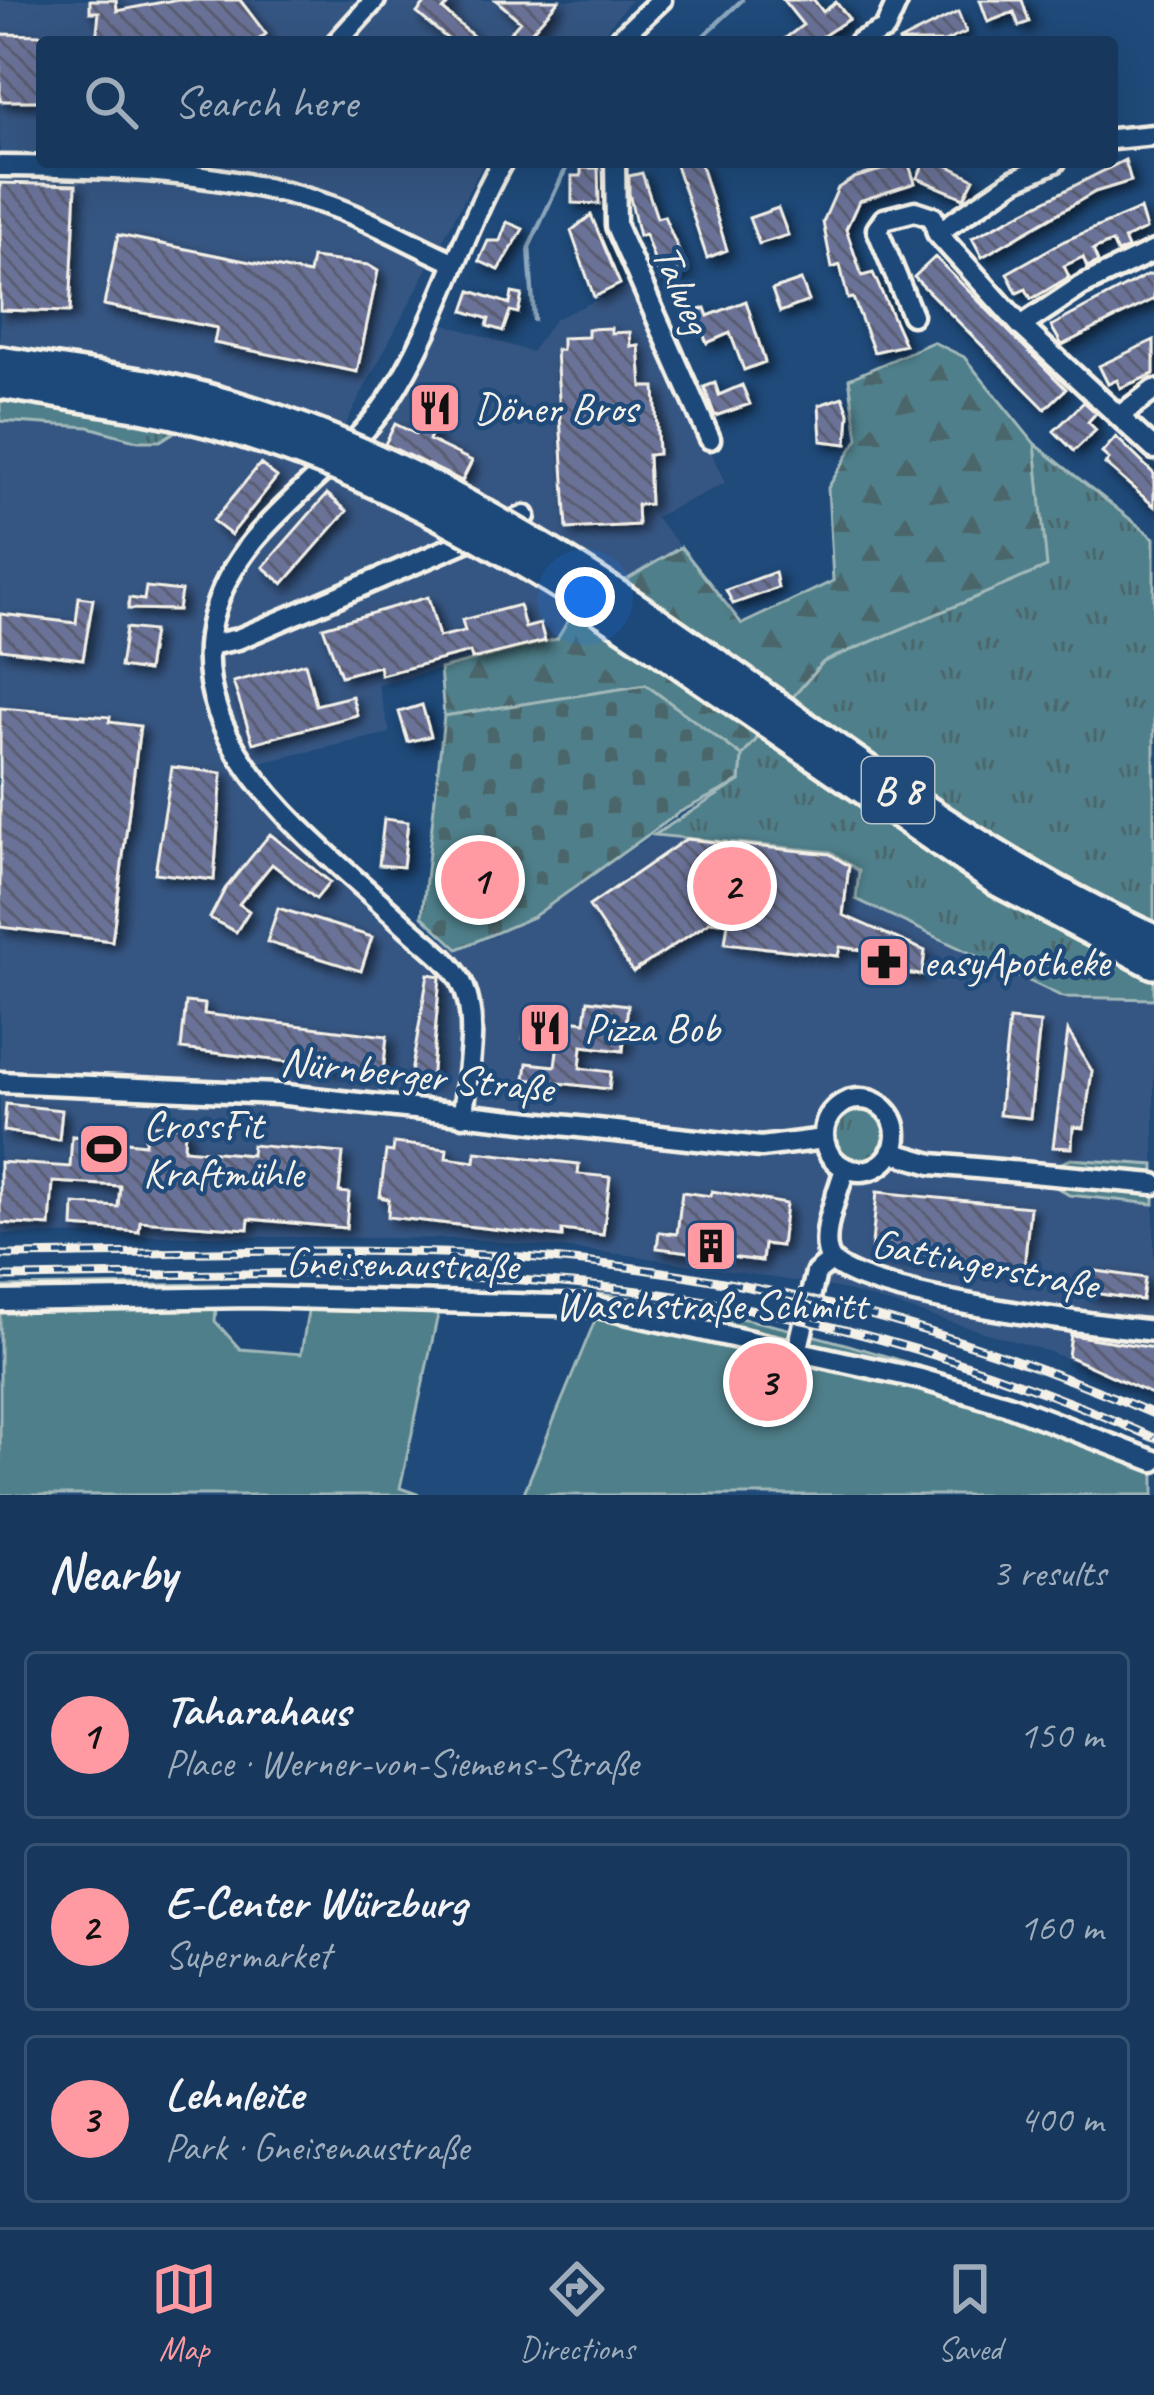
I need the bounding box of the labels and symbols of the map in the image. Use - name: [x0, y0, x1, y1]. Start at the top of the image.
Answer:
- street label: Talweg: [640, 237, 725, 343]
- restaurant icon: Döner Bros: [407, 380, 463, 436]
- place label: Döner Bros: [474, 382, 641, 435]
- your location: [555, 567, 615, 627]
- road number: B 8: [862, 757, 934, 823]
- pin: 1: [441, 835, 519, 925]
- pin: 2: [693, 841, 771, 931]
- pharmacy icon: easyApotheke: [856, 934, 912, 990]
- place label: easyApotheke: [923, 936, 1112, 989]
- restaurant icon: Pizza Bob: [517, 1000, 573, 1056]
- place label: Pizza Bob: [584, 1002, 723, 1055]
- street label: Nürnberger Straße: [278, 1034, 559, 1116]
- place label: CrossFit Kraftmühle: [143, 1099, 306, 1200]
- sports icon: CrossFit Kraftmühle: [76, 1121, 132, 1177]
- street label: Gattingerstraße: [867, 1216, 1106, 1313]
- building icon: Waschstraße Schmitt: [683, 1218, 739, 1274]
- street label: Gneisenaustraße: [285, 1235, 522, 1293]
- place label: Waschstraße Schmitt: [555, 1279, 871, 1332]
- pin: 3: [729, 1337, 807, 1427]

